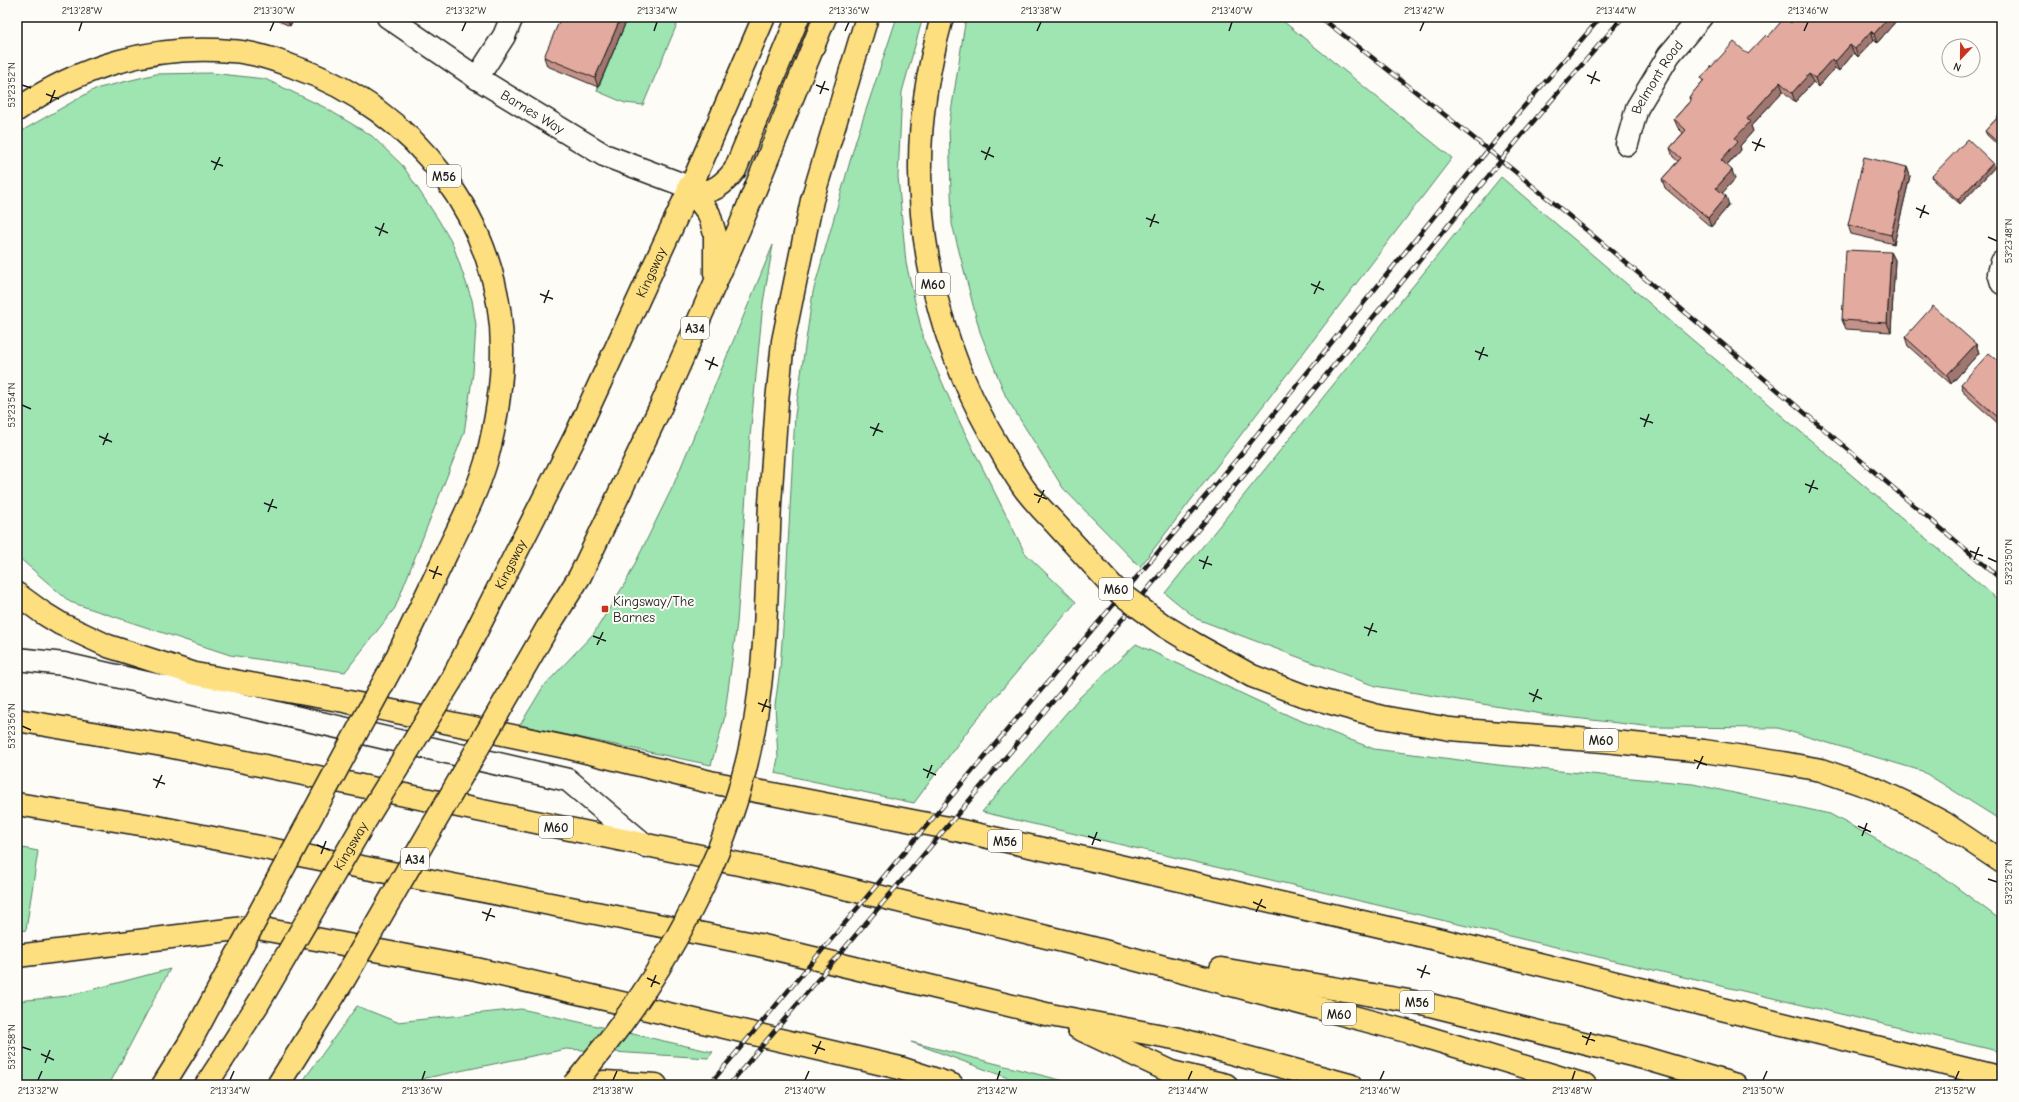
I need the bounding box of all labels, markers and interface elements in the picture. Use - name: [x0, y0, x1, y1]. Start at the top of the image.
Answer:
- text: 2°13'28"W: [62, 5, 103, 17]
- text: 2°13'30"W: [253, 5, 295, 17]
- text: 2°13'32"W: [446, 5, 487, 17]
- text: 2°13'34"W: [637, 5, 677, 17]
- text: 2°13'36"W: [829, 5, 870, 17]
- text: 2°13'38"W: [1021, 5, 1061, 17]
- text: 2°13'40"W: [1211, 5, 1253, 17]
- text: 2°13'42"W: [1404, 5, 1444, 17]
- text: 2°13'44"W: [1596, 5, 1636, 17]
- text: 2°13'46"W: [1788, 5, 1829, 17]
- street label: Belmont Road: [1628, 37, 1687, 116]
- north arrow: [1941, 38, 1981, 78]
- text: N: [1952, 59, 1963, 74]
- text: 53°23'52"N: [6, 62, 18, 108]
- street label: Barnes Way: [497, 86, 568, 138]
- road number: M56: [427, 165, 461, 187]
- text: 53°23'48"N: [2003, 219, 2015, 263]
- street label: Kingsway: [632, 244, 671, 301]
- road number: M60: [916, 273, 950, 295]
- road number: A34: [681, 317, 709, 339]
- text: 53°23'54"N: [6, 383, 18, 427]
- street label: Kingsway: [491, 536, 531, 592]
- text: 53°23'50"N: [2003, 539, 2015, 585]
- road number: M60: [1099, 578, 1133, 600]
- place label: Kingsway/The Barnes: [613, 593, 694, 626]
- marker: Kingsway/The Barnes: [600, 604, 610, 614]
- text: 53°23'56"N: [6, 703, 18, 749]
- road number: M60: [1584, 729, 1618, 751]
- road number: M60: [539, 816, 573, 838]
- street label: Kingsway: [330, 818, 372, 874]
- road number: M56: [988, 830, 1022, 852]
- road number: A34: [401, 848, 429, 870]
- text: 53°23'52"N: [2003, 859, 2015, 905]
- road number: M56: [1400, 991, 1434, 1013]
- road number: M60: [1322, 1003, 1356, 1025]
- text: 53°23'58"N: [6, 1024, 18, 1070]
- text: 2°13'32"W: [18, 1085, 59, 1097]
- text: 2°13'34"W: [210, 1085, 250, 1097]
- text: 2°13'36"W: [402, 1085, 443, 1097]
- text: 2°13'38"W: [593, 1085, 633, 1097]
- text: 2°13'40"W: [784, 1085, 826, 1097]
- text: 2°13'42"W: [977, 1085, 1017, 1097]
- text: 2°13'44"W: [1168, 1085, 1208, 1097]
- text: 2°13'46"W: [1360, 1085, 1401, 1097]
- text: 2°13'48"W: [1552, 1085, 1592, 1097]
- text: 2°13'50"W: [1742, 1085, 1784, 1097]
- text: 2°13'52"W: [1935, 1085, 1976, 1097]

